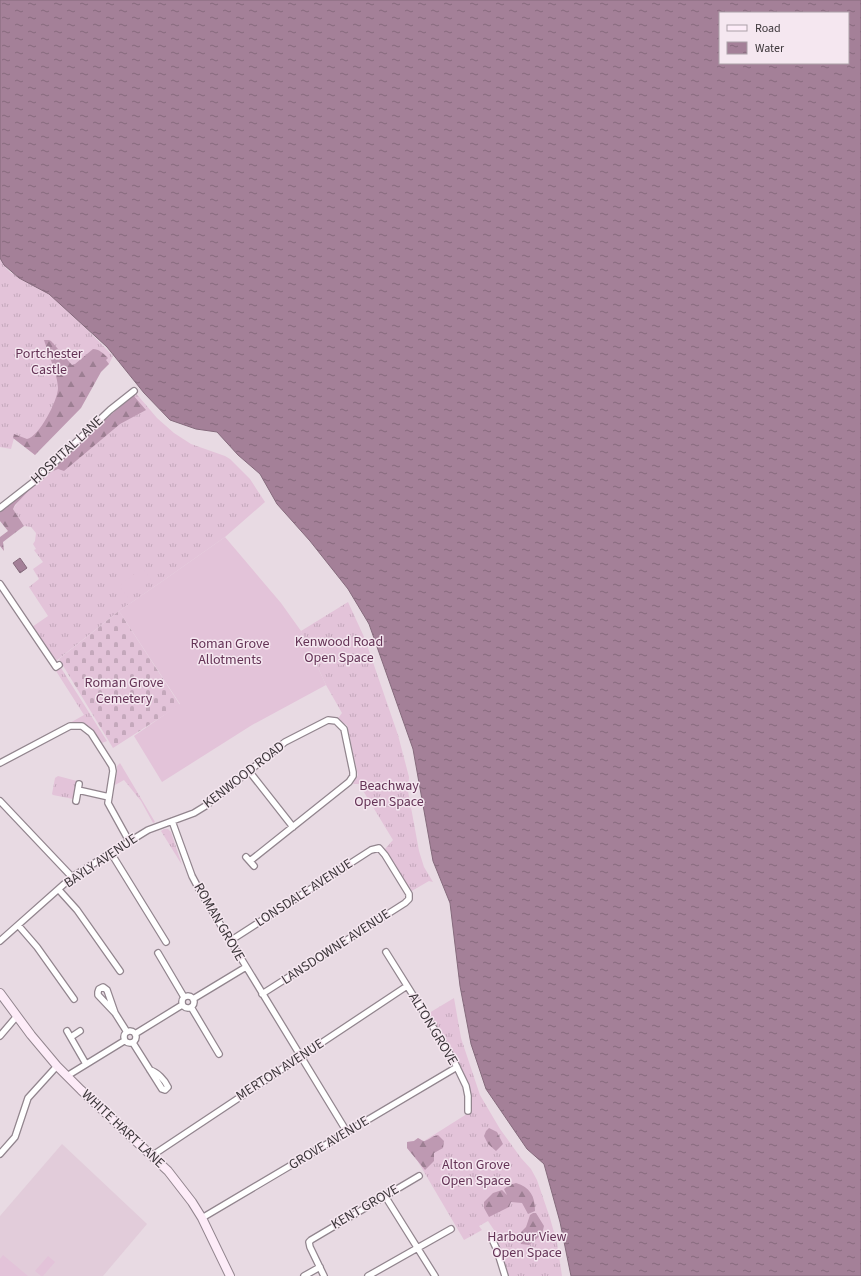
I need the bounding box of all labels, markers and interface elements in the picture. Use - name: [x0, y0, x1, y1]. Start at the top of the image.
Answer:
- legend: [719, 12, 849, 64]
- text: Road: [755, 20, 781, 37]
- text: Water: [755, 40, 785, 57]
- park label: Portchester Castle: [15, 344, 83, 380]
- street label: HOSPITAL LANE: [26, 411, 108, 489]
- park label: Kenwood Road Open Space: [295, 632, 383, 668]
- park label: Roman Grove Allotments: [191, 634, 269, 670]
- park label: Roman Grove Cemetery: [85, 673, 163, 709]
- street label: KENWOOD ROAD: [199, 737, 289, 813]
- park label: Beachway Open Space: [354, 776, 424, 812]
- street label: BAYLY AVENUE: [60, 829, 142, 893]
- street label: LONSDALE AVENUE: [251, 854, 357, 932]
- street label: ROMAN GROVE: [189, 879, 249, 965]
- street label: LANSDOWNE AVENUE: [278, 904, 394, 990]
- street label: ALTON GROVE: [403, 989, 463, 1069]
- street label: MERTON AVENUE: [232, 1034, 328, 1106]
- street label: WHITE HART LANE: [77, 1085, 169, 1173]
- street label: GROVE AVENUE: [285, 1111, 373, 1175]
- park label: Alton Grove Open Space: [441, 1155, 511, 1191]
- street label: KENT GROVE: [327, 1180, 403, 1234]
- park label: Harbour View Open Space: [487, 1227, 567, 1263]

